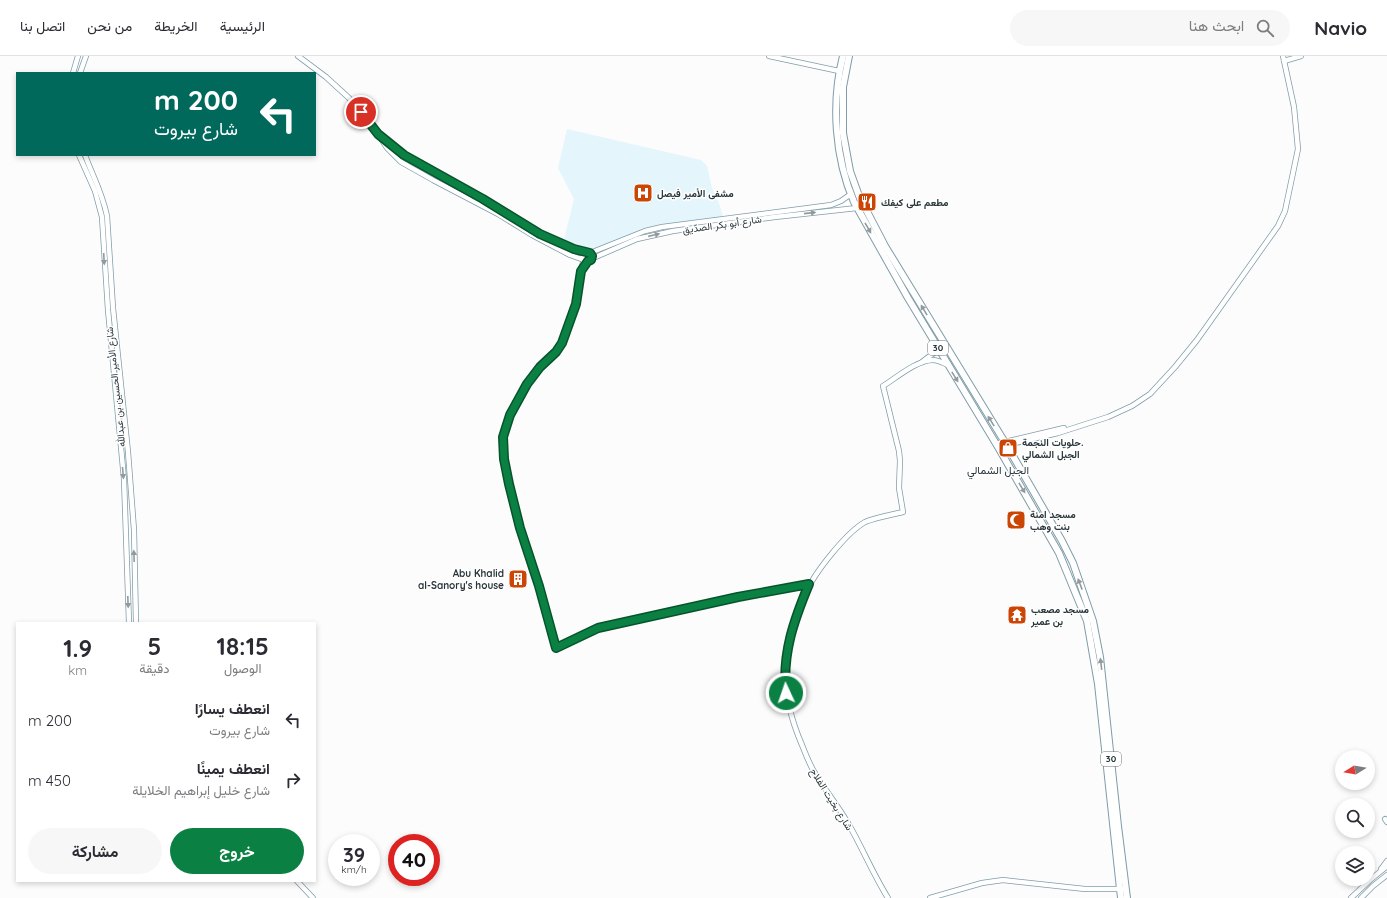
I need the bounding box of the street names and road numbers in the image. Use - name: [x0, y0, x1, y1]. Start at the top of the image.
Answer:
- street label: شارع أبو بكر الصدّيق: [682, 212, 763, 236]
- street label: شارع الأمير الحسين بن عبدالله: [103, 326, 128, 448]
- road number: 30: [928, 341, 948, 355]
- road number: 30: [1101, 752, 1121, 766]
- street label: شارع بخيت الفلاح: [807, 766, 856, 833]

